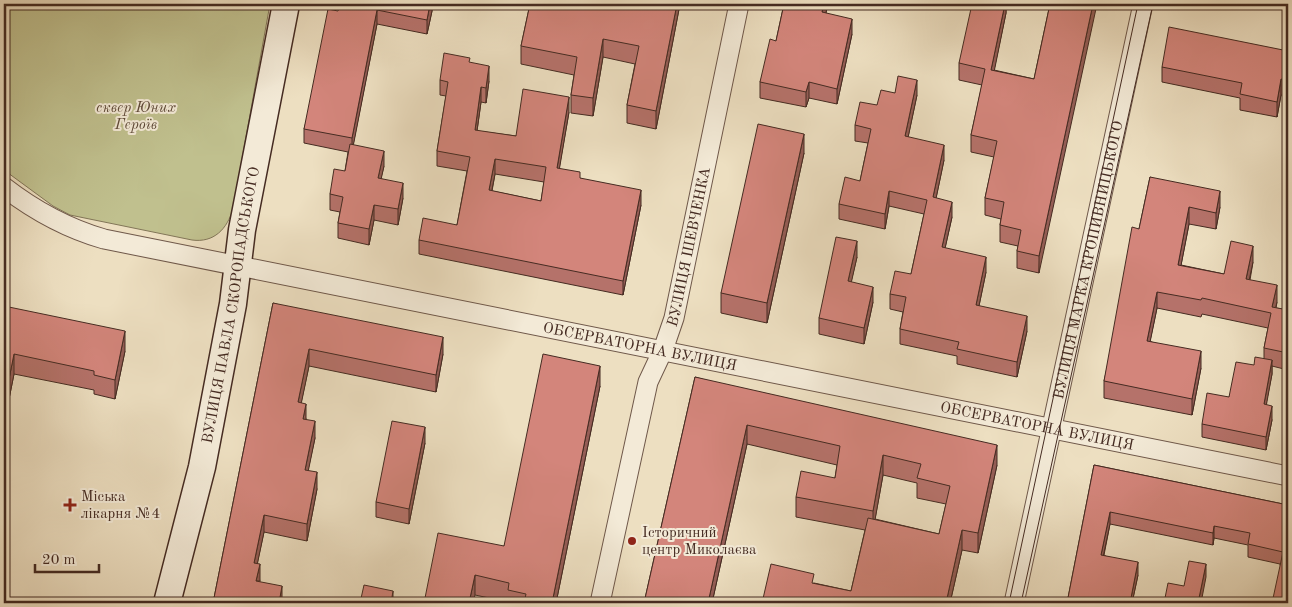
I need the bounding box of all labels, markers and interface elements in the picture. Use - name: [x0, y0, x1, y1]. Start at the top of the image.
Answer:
- park label: сквер Юних Героїв: [96, 101, 176, 133]
- street label: ВУЛИЦЯ МАРКА КРОПИВНИЦЬКОГО: [1052, 120, 1127, 401]
- street label: ВУЛИЦЯ ПАВЛА СКОРОПАДСЬКОГО: [201, 165, 263, 445]
- street label: ВУЛИЦЯ ШЕВЧЕНКА: [666, 166, 714, 329]
- street label: ОБСЕРВАТОРНА ВУЛИЦЯ: [542, 321, 738, 374]
- street label: ОБСЕРВАТОРНА ВУЛИЦЯ: [939, 401, 1135, 454]
- place label: Міська лікарня №4: [81, 490, 160, 522]
- marker: Міська лікарня №4: [63, 498, 77, 512]
- place label: Історичний центр Миколаєва: [642, 526, 757, 558]
- marker: Історичний центр Миколаєва: [626, 535, 638, 547]
- scale bar: [35, 542, 99, 574]
- text: 20 m: [42, 553, 76, 568]

